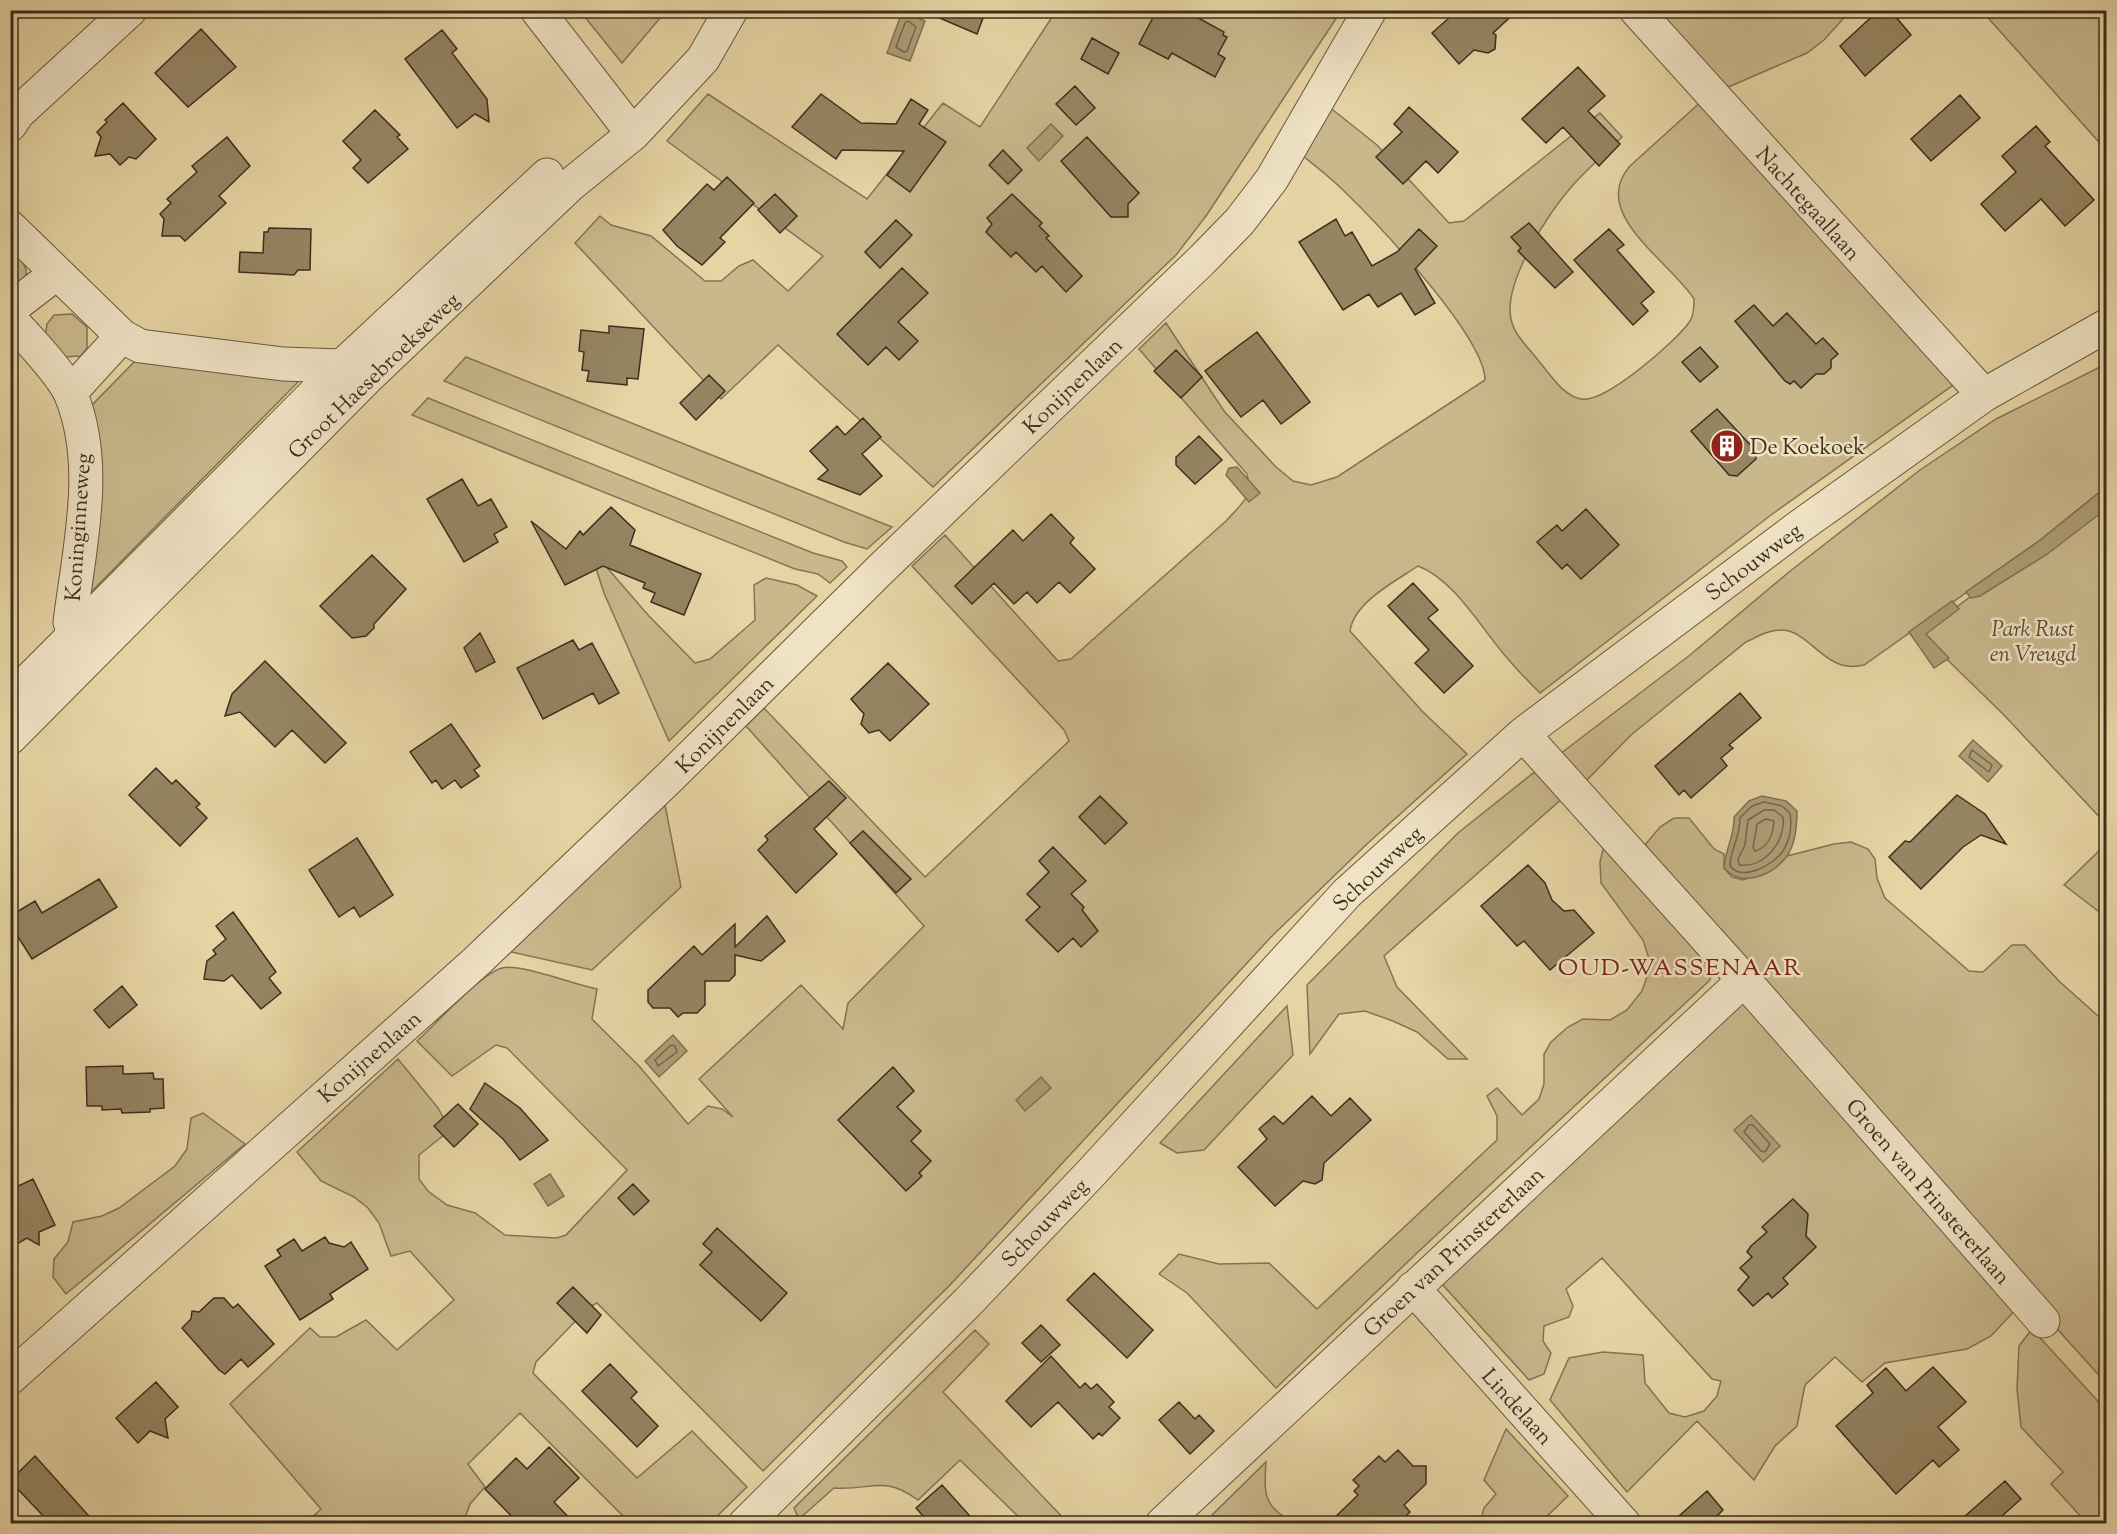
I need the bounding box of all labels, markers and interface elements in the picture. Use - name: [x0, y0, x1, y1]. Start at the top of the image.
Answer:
- street label: Nachtegaallaan: [1747, 141, 1867, 269]
- street label: Groot Haesebroekseweg: [282, 286, 469, 468]
- street label: Konijnenlaan: [1017, 331, 1131, 443]
- building icon: De Koekoek: [1709, 428, 1745, 464]
- place label: De Koekoek: [1750, 433, 1865, 465]
- street label: Koninginneweg: [59, 452, 101, 602]
- street label: Schouwweg: [1700, 516, 1810, 610]
- park label: Park Rust en Vreugd: [1990, 615, 2076, 672]
- street label: Konijnenlaan: [670, 670, 783, 783]
- street label: Schouwweg: [1327, 820, 1432, 921]
- district label: OUD-WASSENAAR: [1558, 952, 1802, 986]
- street label: Konijnenlaan: [312, 1004, 430, 1112]
- street label: Groen van Prinstererlaan: [1837, 1093, 2017, 1293]
- street label: Groen van Prinstererlaan: [1357, 1160, 1553, 1346]
- street label: Schouwweg: [995, 1172, 1097, 1276]
- street label: Lindelaan: [1472, 1362, 1559, 1454]

